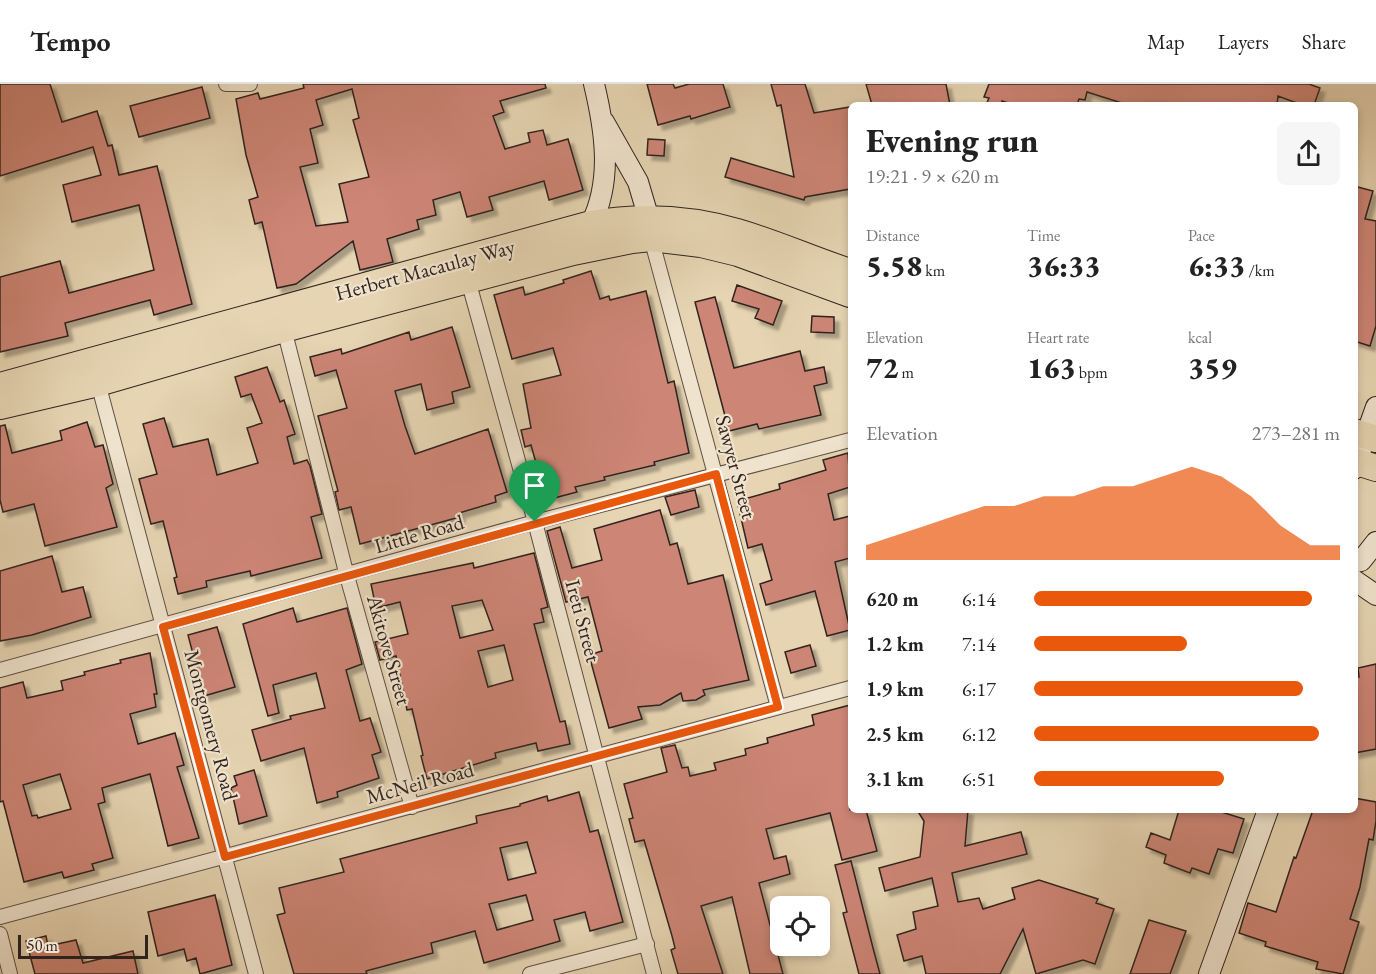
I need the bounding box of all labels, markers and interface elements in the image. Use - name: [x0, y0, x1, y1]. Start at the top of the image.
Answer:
- text: Tempo: [30, 23, 111, 59]
- text: Map: [1147, 28, 1185, 55]
- text: Layers: [1218, 28, 1269, 55]
- text: Share: [1302, 28, 1346, 55]
- text: Evening run: [866, 119, 1038, 162]
- button: share: [1277, 122, 1340, 185]
- text: 19:21 · 9 × 620 m: [866, 163, 999, 189]
- text: Distance: [866, 225, 919, 246]
- text: Time: [1027, 225, 1060, 246]
- text: Pace: [1188, 225, 1215, 246]
- street label: Herbert Macaulay Way: [332, 232, 518, 306]
- text: 5.58: [866, 246, 922, 285]
- text: 36:33: [1027, 246, 1100, 285]
- text: 6:33: [1188, 246, 1245, 285]
- text: km: [922, 260, 945, 281]
- text: /km: [1245, 260, 1275, 281]
- text: Elevation: [866, 327, 924, 348]
- text: Heart rate: [1027, 327, 1089, 348]
- text: kcal: [1188, 327, 1212, 348]
- text: 72: [866, 348, 898, 387]
- text: 163: [1027, 348, 1076, 387]
- text: 359: [1188, 348, 1237, 387]
- text: m: [898, 362, 914, 383]
- text: bpm: [1076, 362, 1108, 383]
- street label: Sawyer Street: [710, 412, 763, 522]
- text: Elevation: [866, 420, 938, 446]
- text: 273–281 m: [1252, 420, 1340, 446]
- pin: [509, 460, 560, 522]
- icon: arrive: [518, 469, 551, 502]
- street label: Little Road: [371, 508, 467, 559]
- street label: Ireti Street: [560, 577, 608, 666]
- text: 620 m: [866, 586, 919, 612]
- text: 6:14: [962, 586, 996, 612]
- street label: Akitove Street: [361, 591, 418, 708]
- text: 1.2 km: [866, 631, 924, 657]
- text: 7:14: [962, 631, 996, 657]
- street label: Montgomery Road: [178, 647, 245, 804]
- text: 1.9 km: [866, 676, 924, 702]
- text: 6:17: [962, 676, 996, 702]
- text: 2.5 km: [866, 721, 924, 747]
- text: 6:12: [962, 721, 996, 747]
- street label: McNeil Road: [363, 755, 477, 810]
- text: 3.1 km: [866, 766, 924, 792]
- text: 6:51: [962, 766, 996, 792]
- map controls: [770, 896, 830, 956]
- button: locate: [770, 896, 830, 956]
- scale bar: [18, 932, 148, 960]
- text: 50 m: [27, 935, 58, 956]

